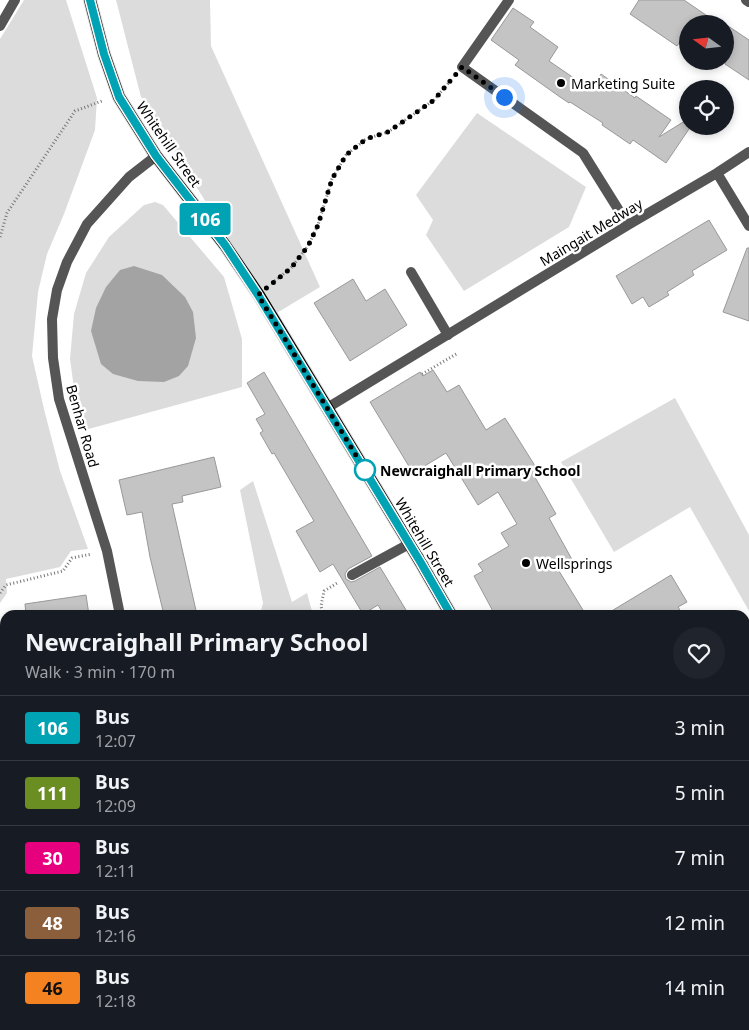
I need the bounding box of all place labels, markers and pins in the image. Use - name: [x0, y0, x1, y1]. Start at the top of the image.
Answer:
- place label: Marketing Suite: [571, 74, 675, 93]
- marker: Marketing Suite: [555, 77, 567, 89]
- marker: Newcraighall Primary School: [354, 459, 376, 481]
- place label: Newcraighall Primary School: [380, 461, 580, 480]
- place label: Wellsprings: [536, 554, 613, 573]
- marker: Wellsprings: [520, 557, 532, 569]

